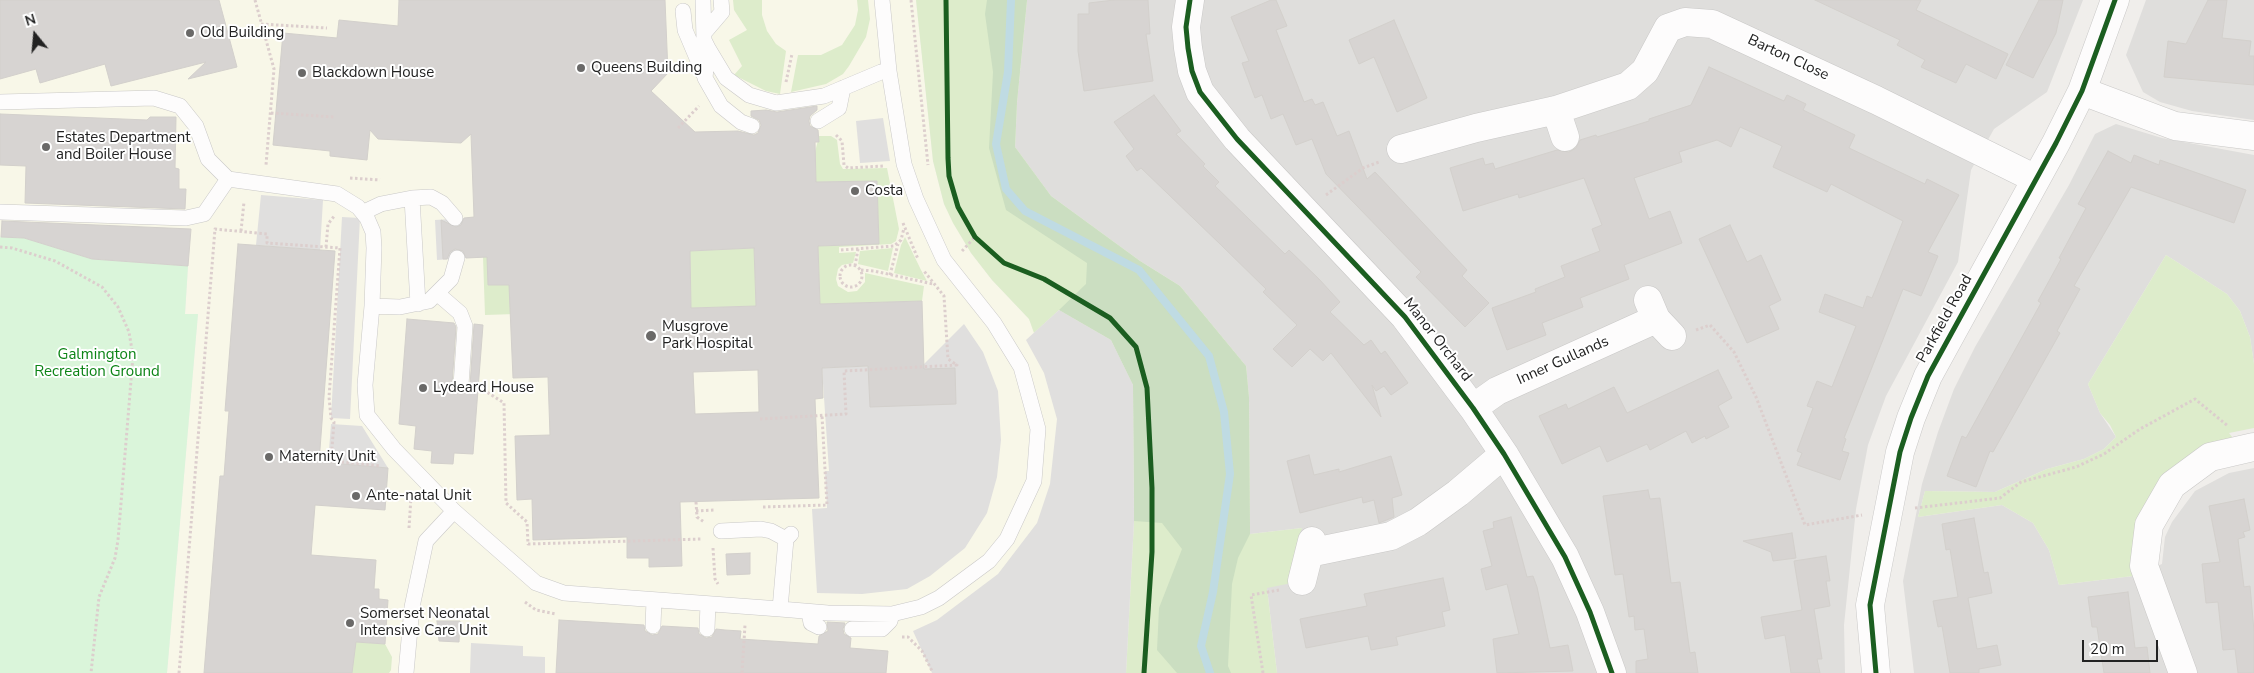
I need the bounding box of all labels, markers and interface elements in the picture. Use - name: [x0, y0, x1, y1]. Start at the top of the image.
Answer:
- north arrow: [10, 10, 60, 60]
- text: N: [23, 10, 38, 31]
- place label: Old Building: [200, 24, 284, 42]
- marker: Old Building: [184, 27, 196, 39]
- street label: Barton Close: [1744, 31, 1832, 85]
- place label: Queens Building: [591, 59, 702, 77]
- marker: Queens Building: [575, 62, 587, 74]
- place label: Blackdown House: [312, 64, 434, 82]
- marker: Blackdown House: [296, 67, 308, 79]
- place label: Estates Department and Boiler House: [56, 129, 191, 164]
- marker: Estates Department and Boiler House: [40, 141, 52, 153]
- place label: Costa: [865, 182, 903, 200]
- marker: Costa: [849, 185, 861, 197]
- street label: Parkfield Road: [1913, 272, 1977, 366]
- street label: Manor Orchard: [1399, 295, 1475, 385]
- place label: Musgrove Park Hospital: [662, 318, 753, 353]
- marker: Musgrove Park Hospital: [644, 329, 658, 343]
- street label: Inner Gullands: [1514, 333, 1612, 389]
- park label: Galmington Recreation Ground: [34, 346, 160, 381]
- place label: Lydeard House: [433, 379, 534, 397]
- marker: Lydeard House: [417, 382, 429, 394]
- place label: Maternity Unit: [279, 448, 375, 466]
- marker: Maternity Unit: [263, 451, 275, 463]
- place label: Ante-natal Unit: [366, 487, 471, 505]
- marker: Ante-natal Unit: [350, 490, 362, 502]
- place label: Somerset Neonatal Intensive Care Unit: [360, 605, 490, 640]
- marker: Somerset Neonatal Intensive Care Unit: [344, 617, 356, 629]
- scale bar: [2084, 630, 2160, 662]
- text: 20 m: [2090, 639, 2125, 659]

